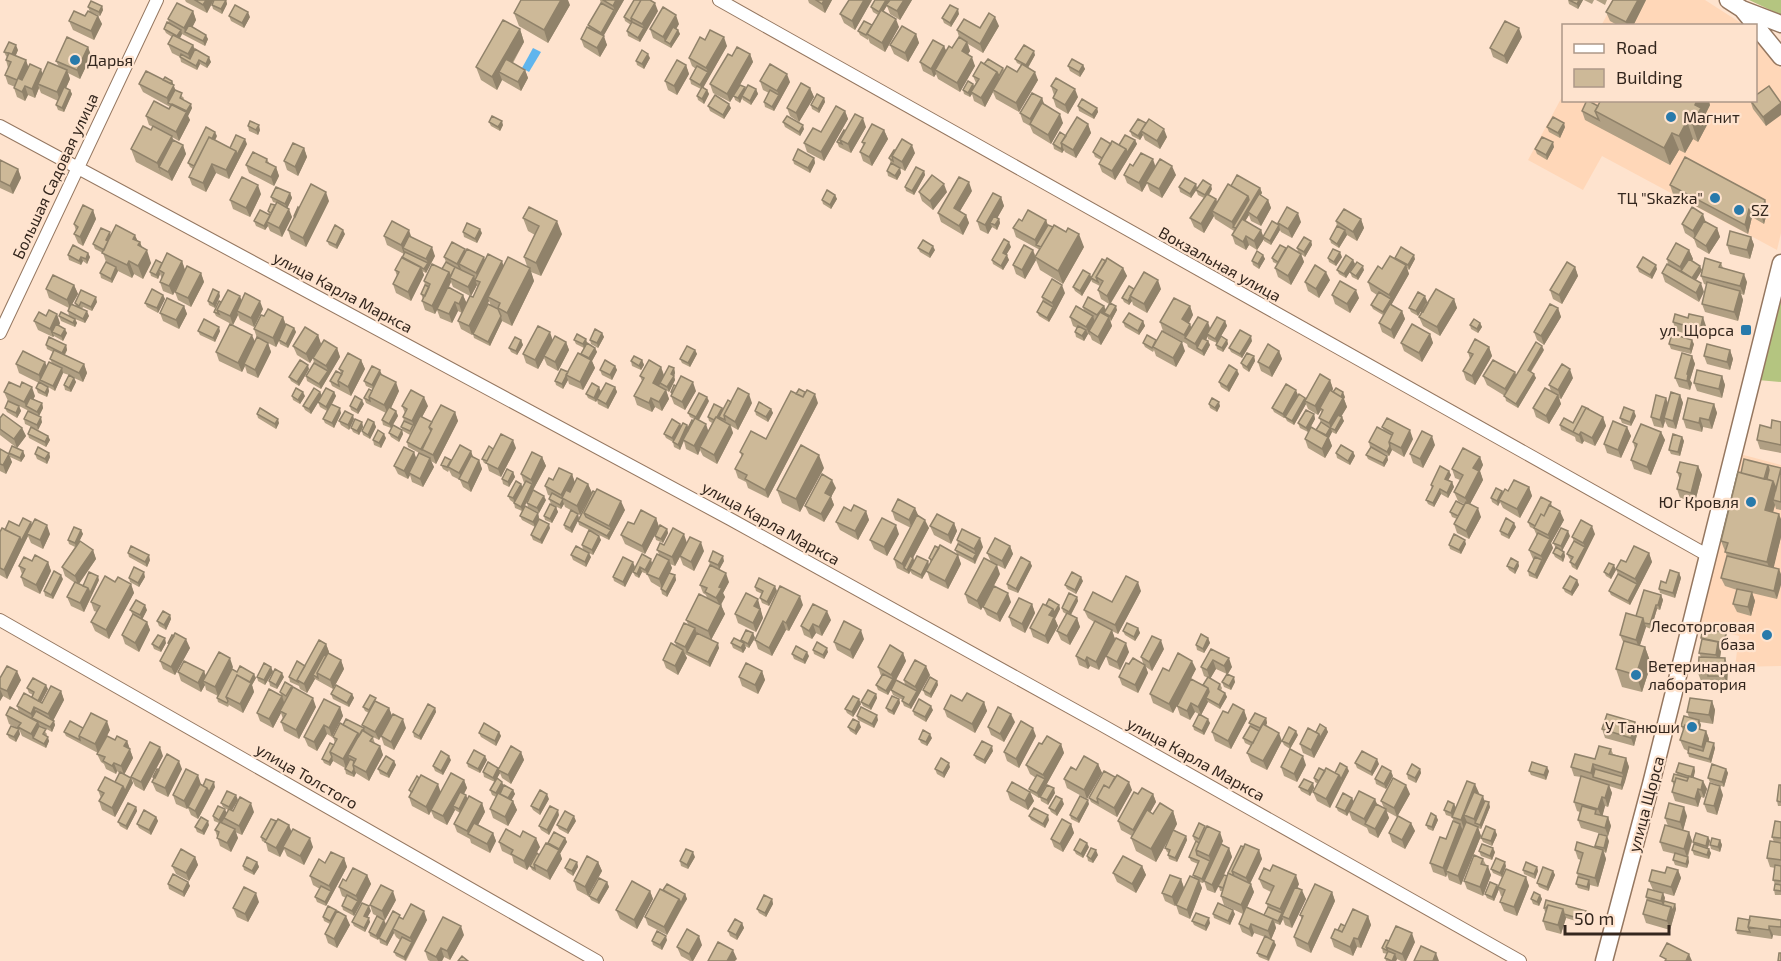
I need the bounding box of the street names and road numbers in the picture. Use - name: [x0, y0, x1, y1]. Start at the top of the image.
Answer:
- street label: Большая Садовая улица: [8, 90, 102, 262]
- street label: Вокзальная улица: [1155, 222, 1285, 306]
- street label: улица Карла Маркса: [270, 247, 416, 337]
- street label: улица Карла Маркса: [698, 477, 844, 569]
- street label: улица Карла Маркса: [1123, 713, 1269, 805]
- street label: улица Толстого: [252, 739, 362, 813]
- street label: улица Щорса: [1624, 754, 1668, 854]

